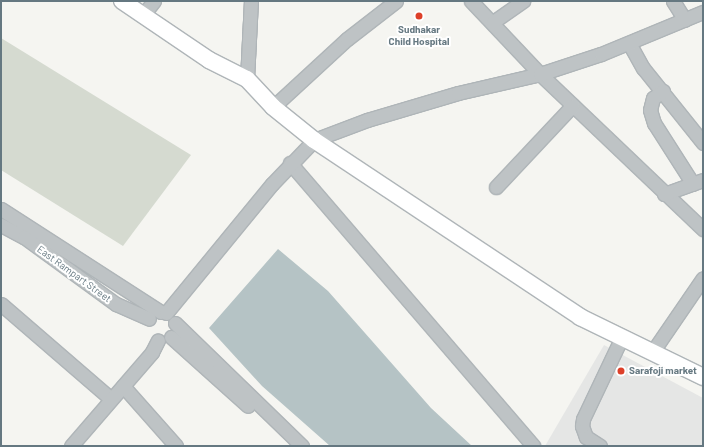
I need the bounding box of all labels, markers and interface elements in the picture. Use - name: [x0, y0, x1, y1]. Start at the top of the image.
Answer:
- marker: Sudhakar Child Hospital: [413, 10, 425, 22]
- place label: Sudhakar Child Hospital: [389, 23, 449, 46]
- street label: East Rampart Street: [35, 243, 113, 305]
- place label: Sarafoji market: [629, 365, 697, 377]
- marker: Sarafoji market: [616, 366, 626, 376]

